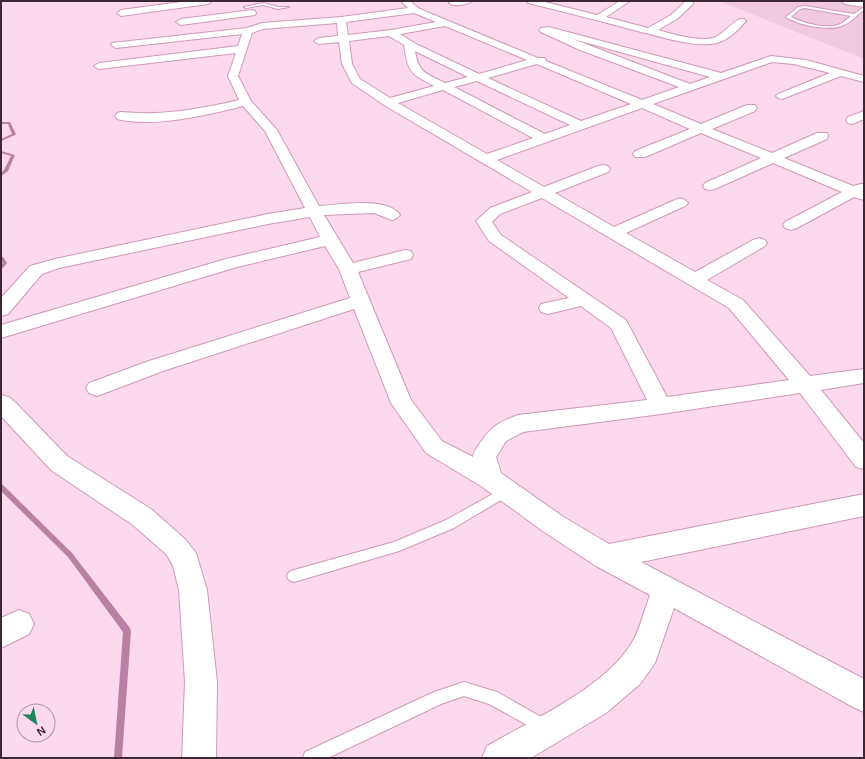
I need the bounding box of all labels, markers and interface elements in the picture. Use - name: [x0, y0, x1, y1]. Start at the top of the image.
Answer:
- north arrow: [16, 703, 56, 743]
- text: N: [35, 724, 48, 739]

